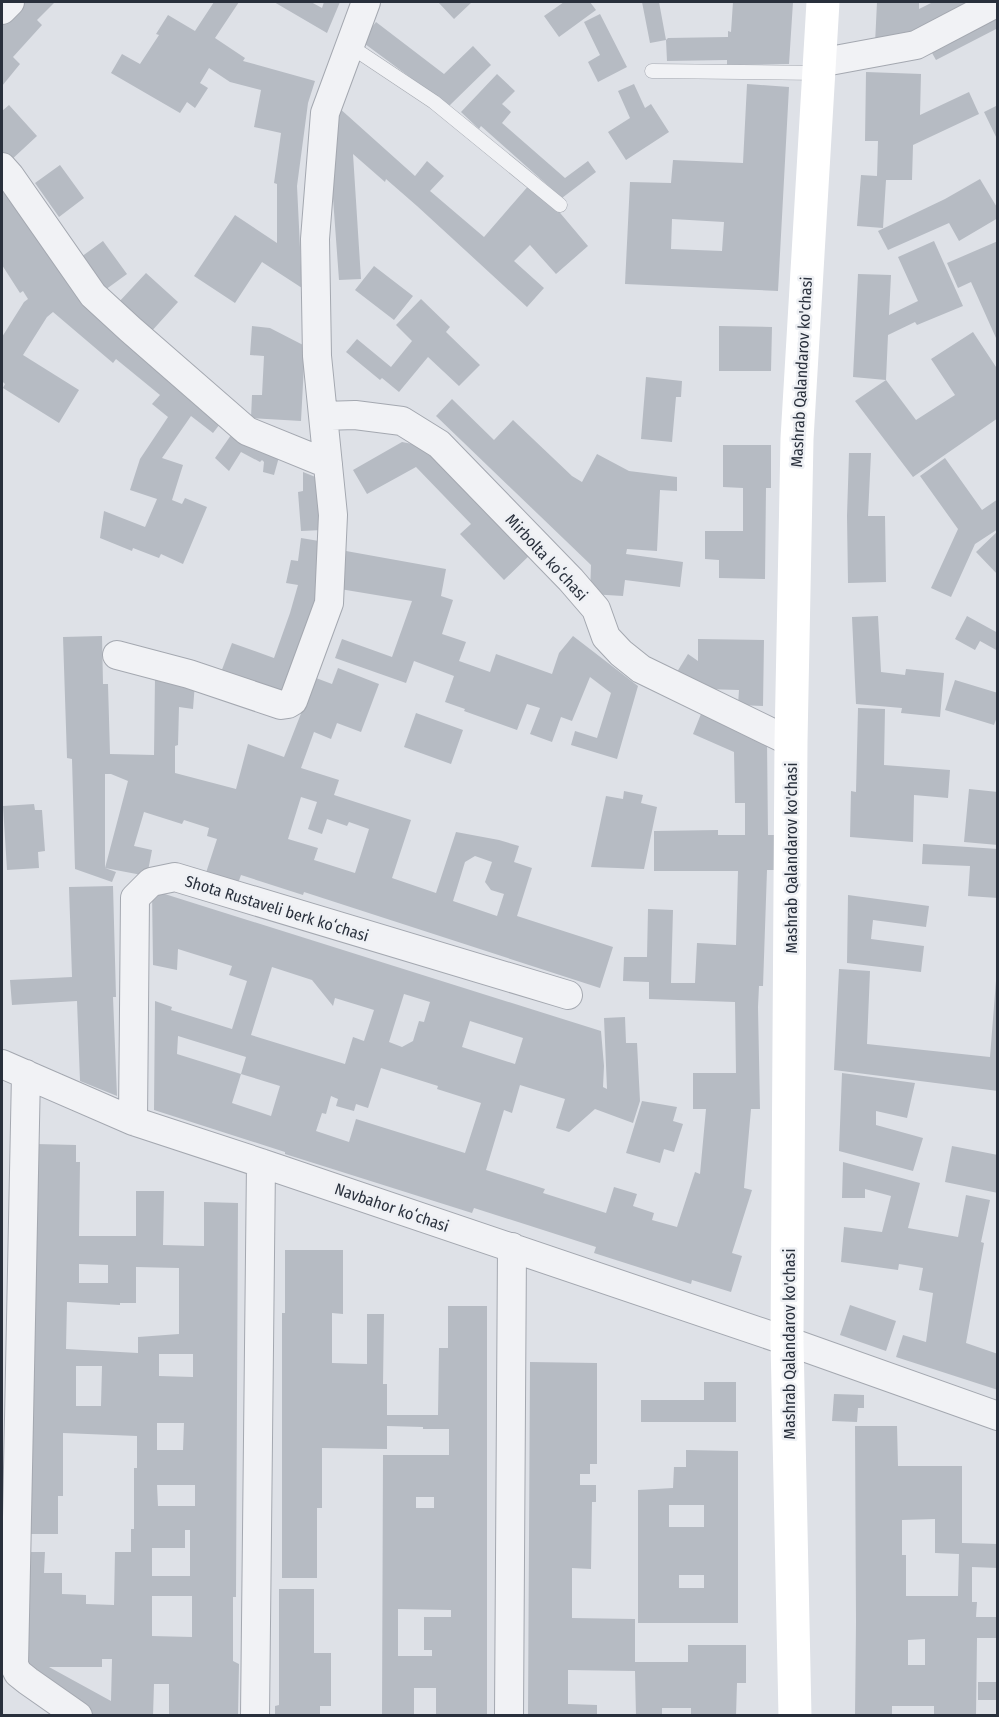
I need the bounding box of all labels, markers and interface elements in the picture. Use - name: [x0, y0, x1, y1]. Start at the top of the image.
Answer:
- street label: Mashrab Qalandarov ko'chasi: [787, 276, 816, 468]
- street label: Mirbolta koʻchasi: [502, 510, 592, 605]
- street label: Mashrab Qalandarov ko'chasi: [782, 763, 801, 953]
- street label: Shota Rustaveli berk koʻchasi: [183, 871, 371, 945]
- street label: Navbahor koʻchasi: [332, 1179, 451, 1236]
- street label: Mashrab Qalandarov ko'chasi: [780, 1249, 799, 1439]

